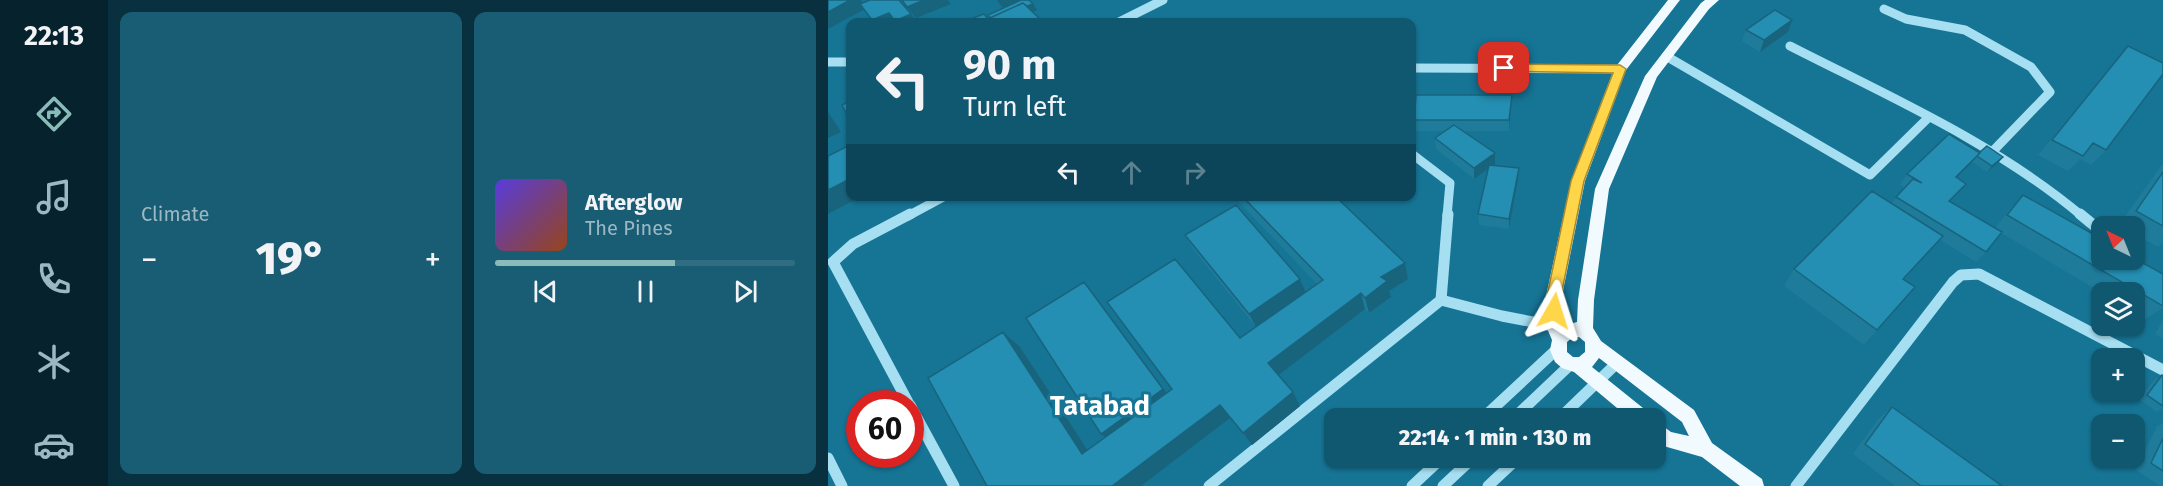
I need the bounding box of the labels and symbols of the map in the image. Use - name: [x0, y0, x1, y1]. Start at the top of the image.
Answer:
- pin: [1478, 42, 1529, 93]
- north arrow: [2091, 216, 2145, 270]
- position arrow: [1522, 279, 1586, 343]
- speed limit sign: 60: [846, 390, 924, 468]
- district label: Tatabad: [1050, 390, 1150, 422]

